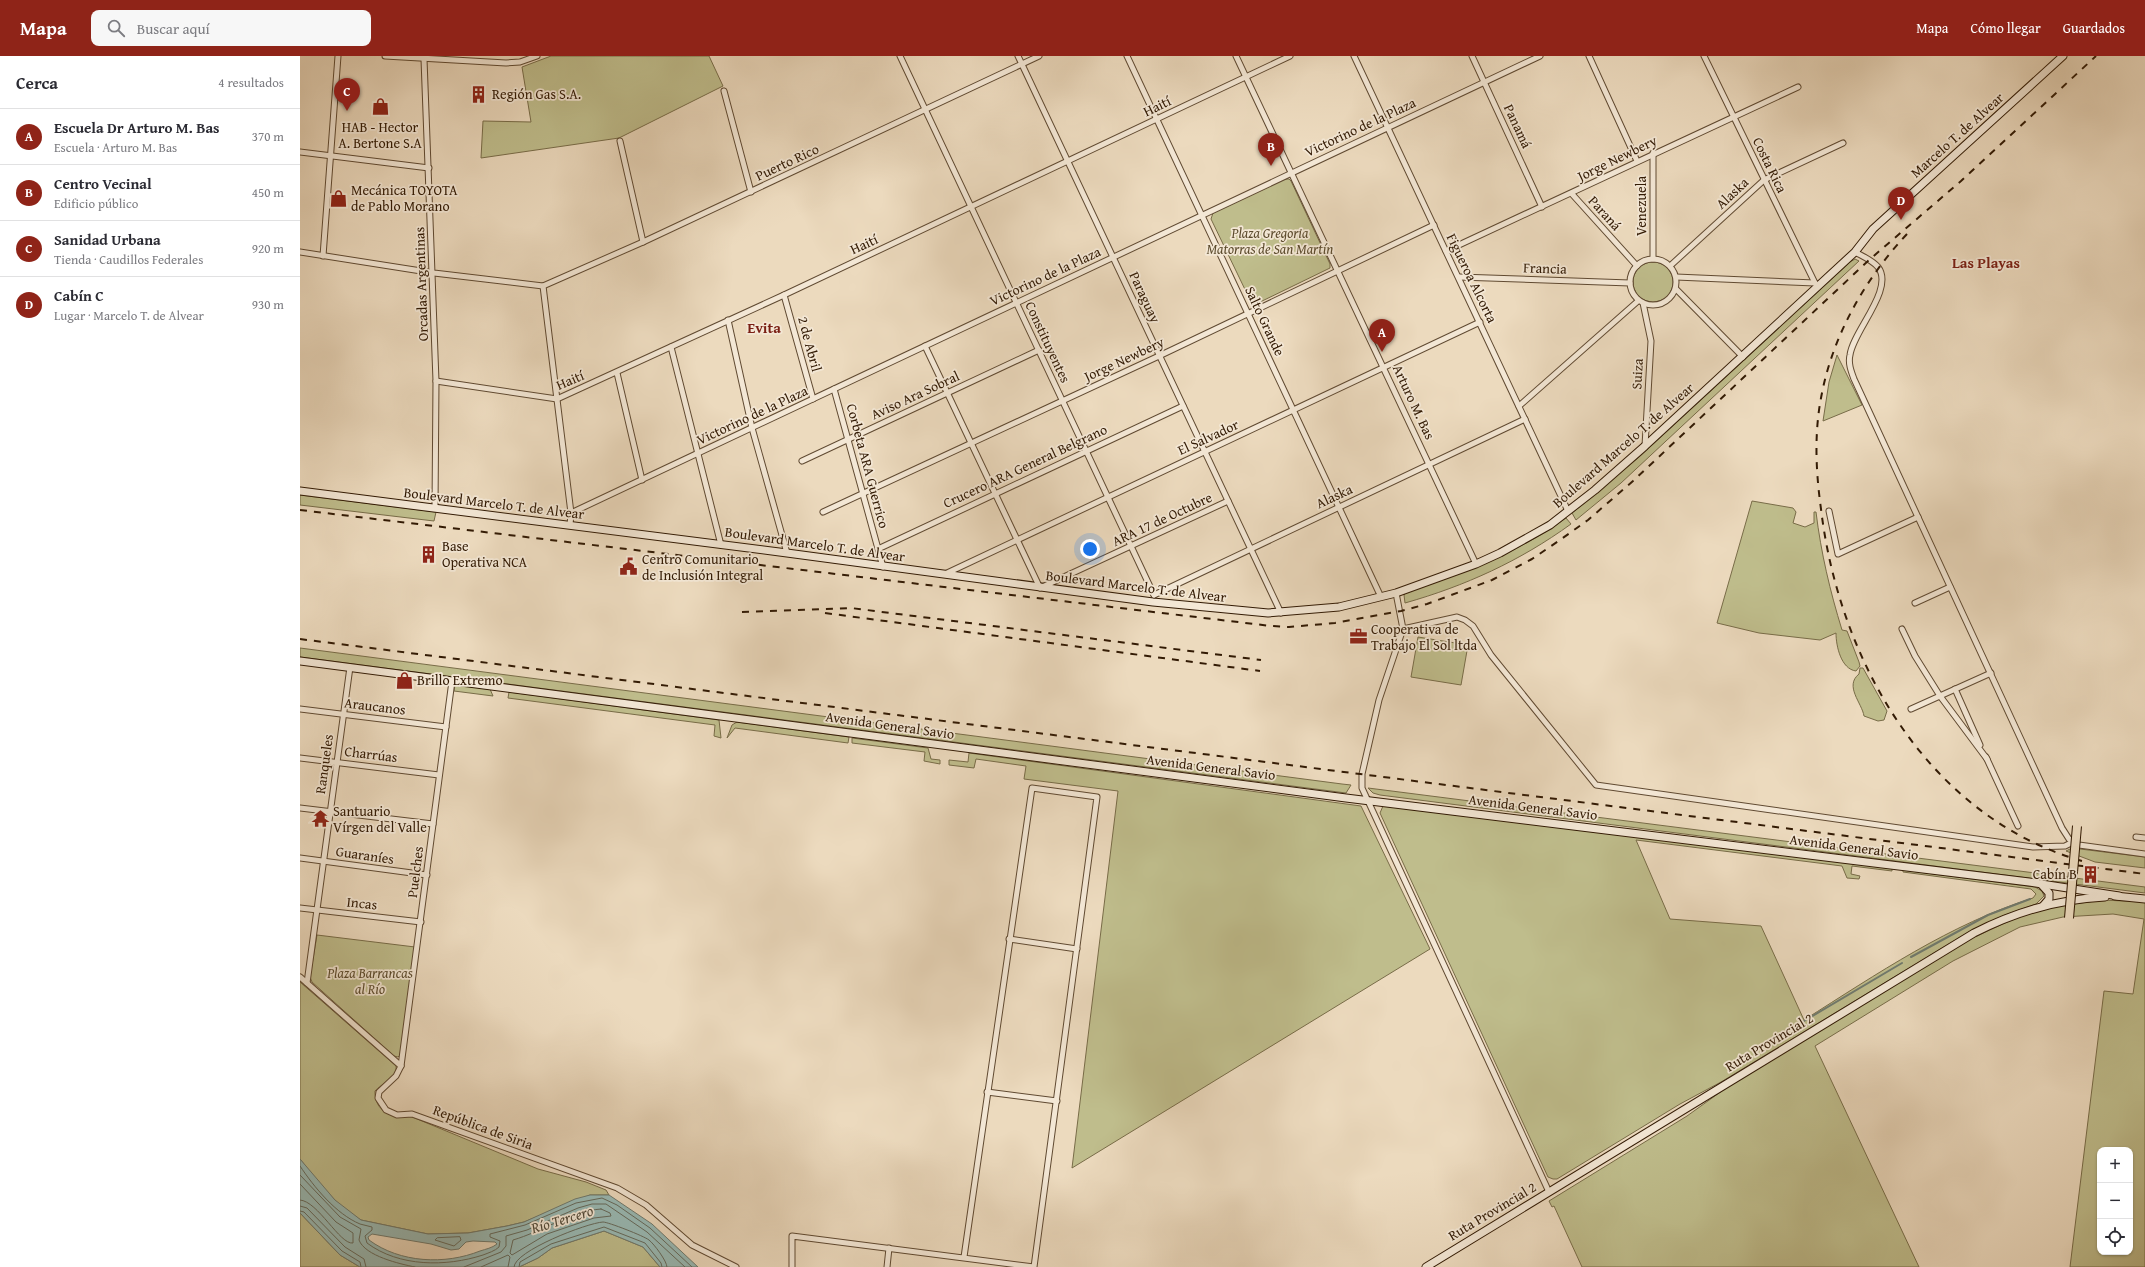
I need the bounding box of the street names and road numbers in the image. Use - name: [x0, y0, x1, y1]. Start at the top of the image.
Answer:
- street label: Marcelo T. de Alvear: [1906, 88, 2008, 182]
- street label: Haití: [1140, 90, 1175, 121]
- street label: Victorino de la Plaza: [1301, 92, 1419, 162]
- street label: Panamá: [1499, 101, 1537, 152]
- street label: Jorge Newbery: [1572, 130, 1660, 187]
- street label: Costa Rica: [1748, 134, 1792, 197]
- street label: Puerto Rico: [752, 139, 822, 185]
- street label: Alaska: [1711, 172, 1753, 213]
- street label: Venezuela: [1631, 176, 1651, 236]
- street label: Paraná: [1584, 191, 1626, 235]
- street label: Orcadas Argentinas: [409, 227, 433, 341]
- street label: Haití: [847, 228, 882, 259]
- street label: Figueroa Alcorta: [1442, 230, 1502, 326]
- street label: Victorino de la Plaza: [986, 241, 1104, 311]
- street label: Francia: [1523, 257, 1568, 279]
- street label: Paraguay: [1124, 268, 1166, 326]
- street label: Salto Grande: [1240, 283, 1290, 360]
- street label: Constituyentes: [1020, 298, 1076, 386]
- street label: 2 de Abril: [793, 314, 827, 374]
- street label: Jorge Newbery: [1079, 332, 1167, 387]
- street label: Suiza: [1626, 358, 1648, 390]
- street label: Arturo M. Bas: [1388, 361, 1440, 443]
- street label: Haití: [553, 365, 588, 395]
- street label: Aviso Ara Sobral: [867, 366, 963, 424]
- street label: Boulevard Marcelo T. de Alvear: [1548, 378, 1698, 512]
- street label: Victorino de la Plaza: [693, 380, 811, 450]
- street label: Corbeta ARA Guerrico: [842, 401, 894, 531]
- street label: El Salvador: [1174, 414, 1242, 460]
- street label: Crucero ARA General Belgrano: [940, 419, 1110, 513]
- street label: Alaska: [1312, 479, 1356, 513]
- street label: Boulevard Marcelo T. de Alvear: [403, 482, 586, 524]
- street label: ARA 17 de Octubre: [1109, 487, 1216, 551]
- street label: Boulevard Marcelo T. de Alvear: [724, 521, 907, 567]
- street label: Boulevard Marcelo T. de Alvear: [1045, 565, 1228, 607]
- street label: Araucanos: [343, 692, 407, 720]
- street label: Avenida General Savio: [824, 706, 956, 744]
- street label: Ranqueles: [310, 733, 338, 795]
- street label: Charrúas: [343, 741, 399, 767]
- street label: Avenida General Savio: [1145, 749, 1277, 785]
- street label: Avenida General Savio: [1467, 789, 1599, 825]
- street label: Avenida General Savio: [1788, 829, 1920, 865]
- street label: Guaraníes: [335, 841, 395, 869]
- street label: Puelches: [402, 845, 428, 899]
- street label: Incas: [346, 891, 378, 915]
- street label: Ruta Provincial 2: [1721, 1008, 1817, 1076]
- street label: República de Siria: [430, 1100, 536, 1154]
- street label: Ruta Provincial 2: [1444, 1177, 1540, 1245]

